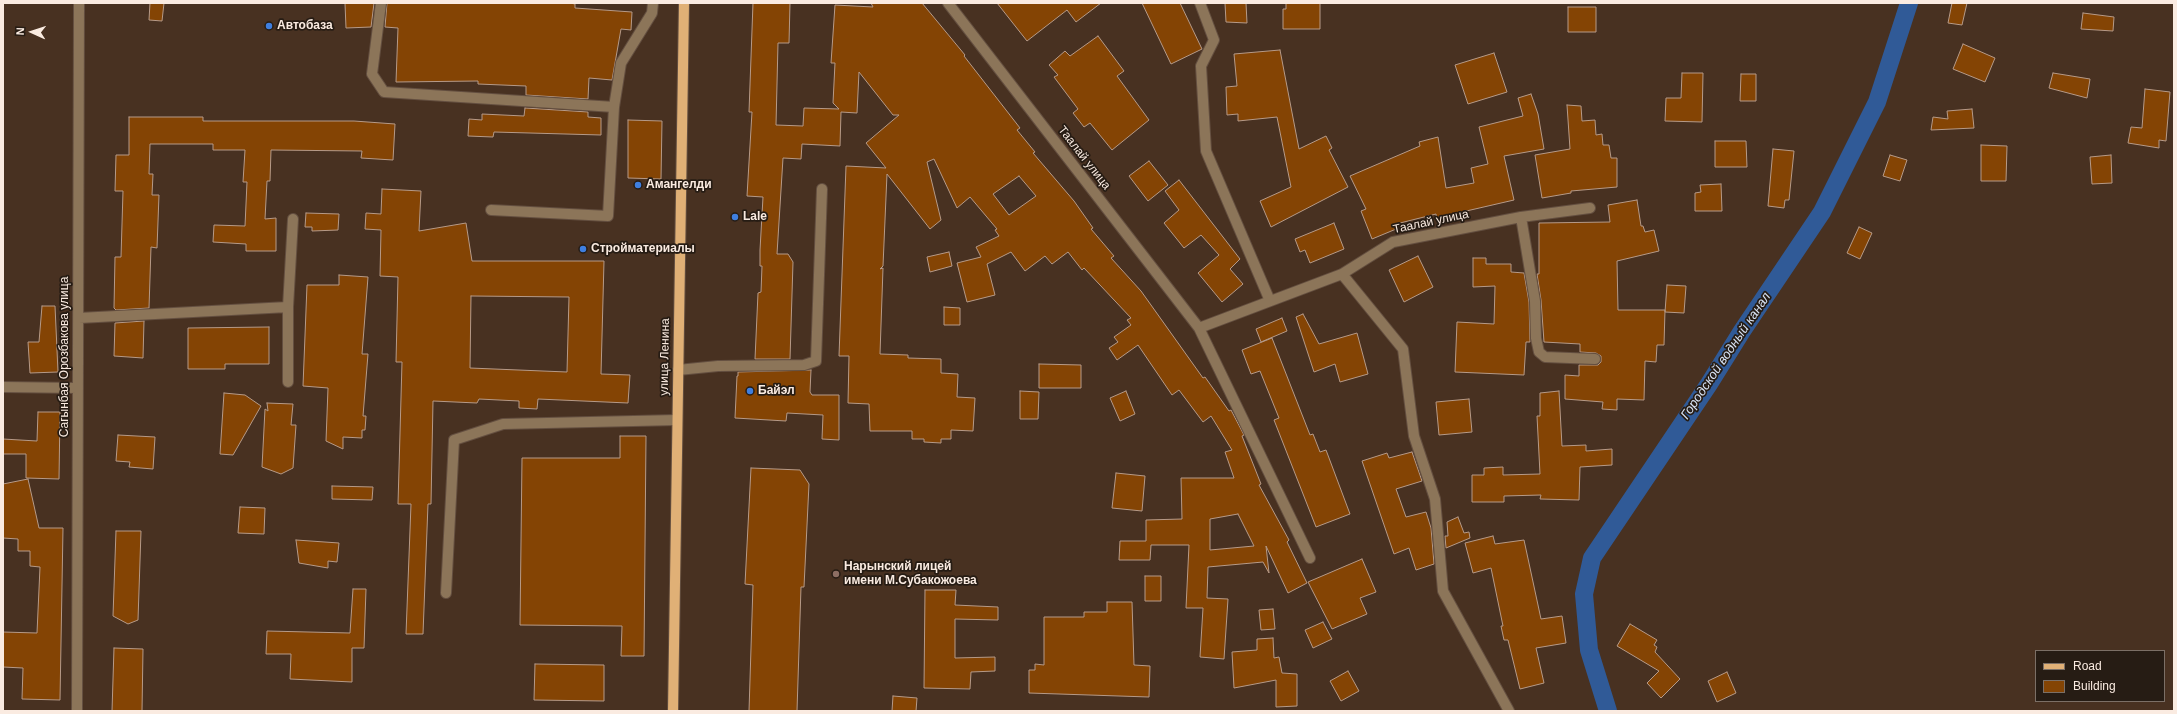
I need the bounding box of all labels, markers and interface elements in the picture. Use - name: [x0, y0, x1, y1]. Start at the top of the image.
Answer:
- north arrow: [12, 12, 52, 52]
- place label: Автобаза: [277, 19, 333, 33]
- marker: Автобаза: [264, 21, 274, 31]
- text: N: [14, 27, 26, 36]
- street label: Таалай улица: [1055, 123, 1113, 193]
- place label: Амангелди: [646, 178, 712, 192]
- marker: Амангелди: [633, 180, 643, 190]
- street label: Таалай улица: [1392, 207, 1470, 237]
- place label: Lale: [743, 210, 767, 224]
- marker: Lale: [730, 212, 740, 222]
- place label: Стройматериалы: [591, 242, 695, 256]
- marker: Стройматериалы: [578, 244, 588, 254]
- street label: Сагынбая Орозбакова улица: [58, 277, 72, 437]
- water label: Городской водный канал: [1678, 290, 1774, 422]
- street label: улица Ленина: [657, 318, 673, 396]
- place label: Байэл: [758, 384, 795, 398]
- marker: Байэл: [745, 386, 755, 396]
- place label: Нарынский лицей имени М.Субакожоева: [844, 560, 977, 588]
- marker: Нарынский лицей имени М.Субакожоева: [831, 569, 841, 579]
- legend: [2035, 650, 2165, 702]
- text: Road: [2073, 659, 2102, 673]
- text: Building: [2073, 679, 2116, 693]

